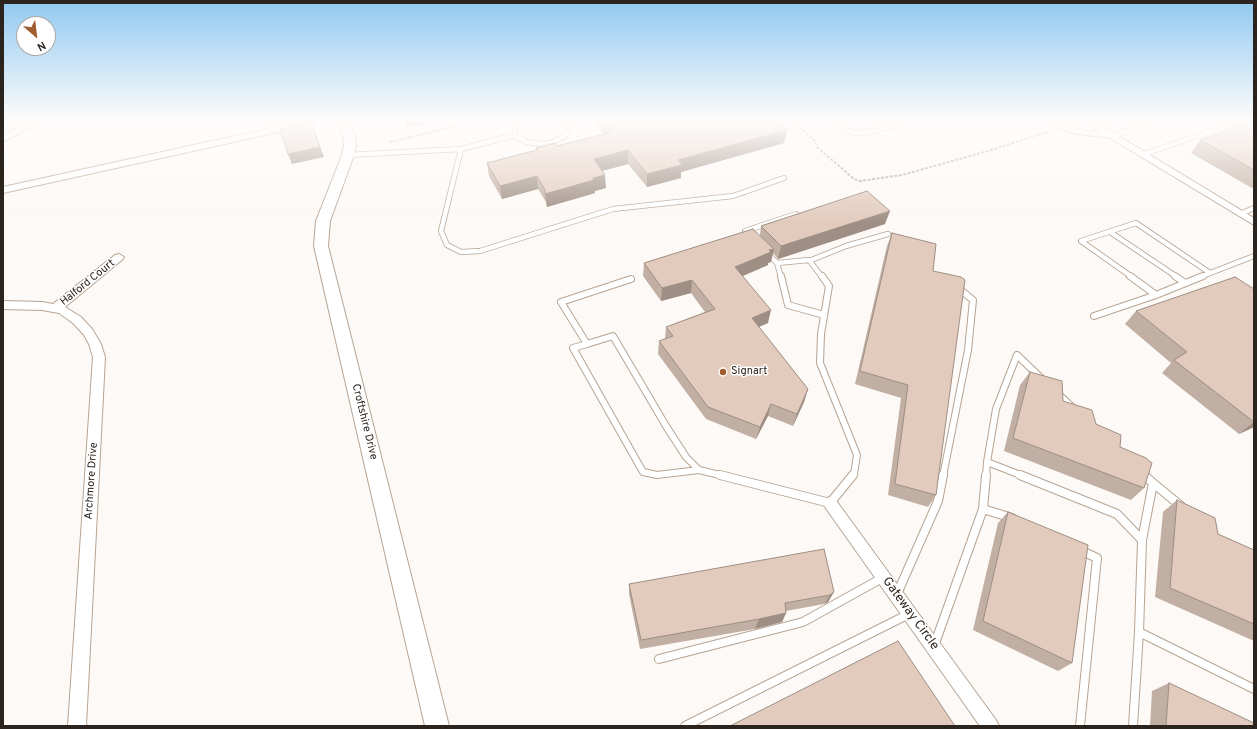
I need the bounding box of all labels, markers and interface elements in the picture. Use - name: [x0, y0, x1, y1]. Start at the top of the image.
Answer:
- north arrow: [16, 16, 56, 56]
- text: N: [34, 38, 48, 54]
- street label: Halford Court: [58, 257, 118, 309]
- place label: Signart: [731, 365, 767, 379]
- marker: Signart: [718, 367, 728, 377]
- street label: Croftshire Drive: [348, 383, 380, 461]
- street label: Archmore Drive: [83, 442, 101, 520]
- street label: Gateway Circle: [878, 574, 942, 654]

